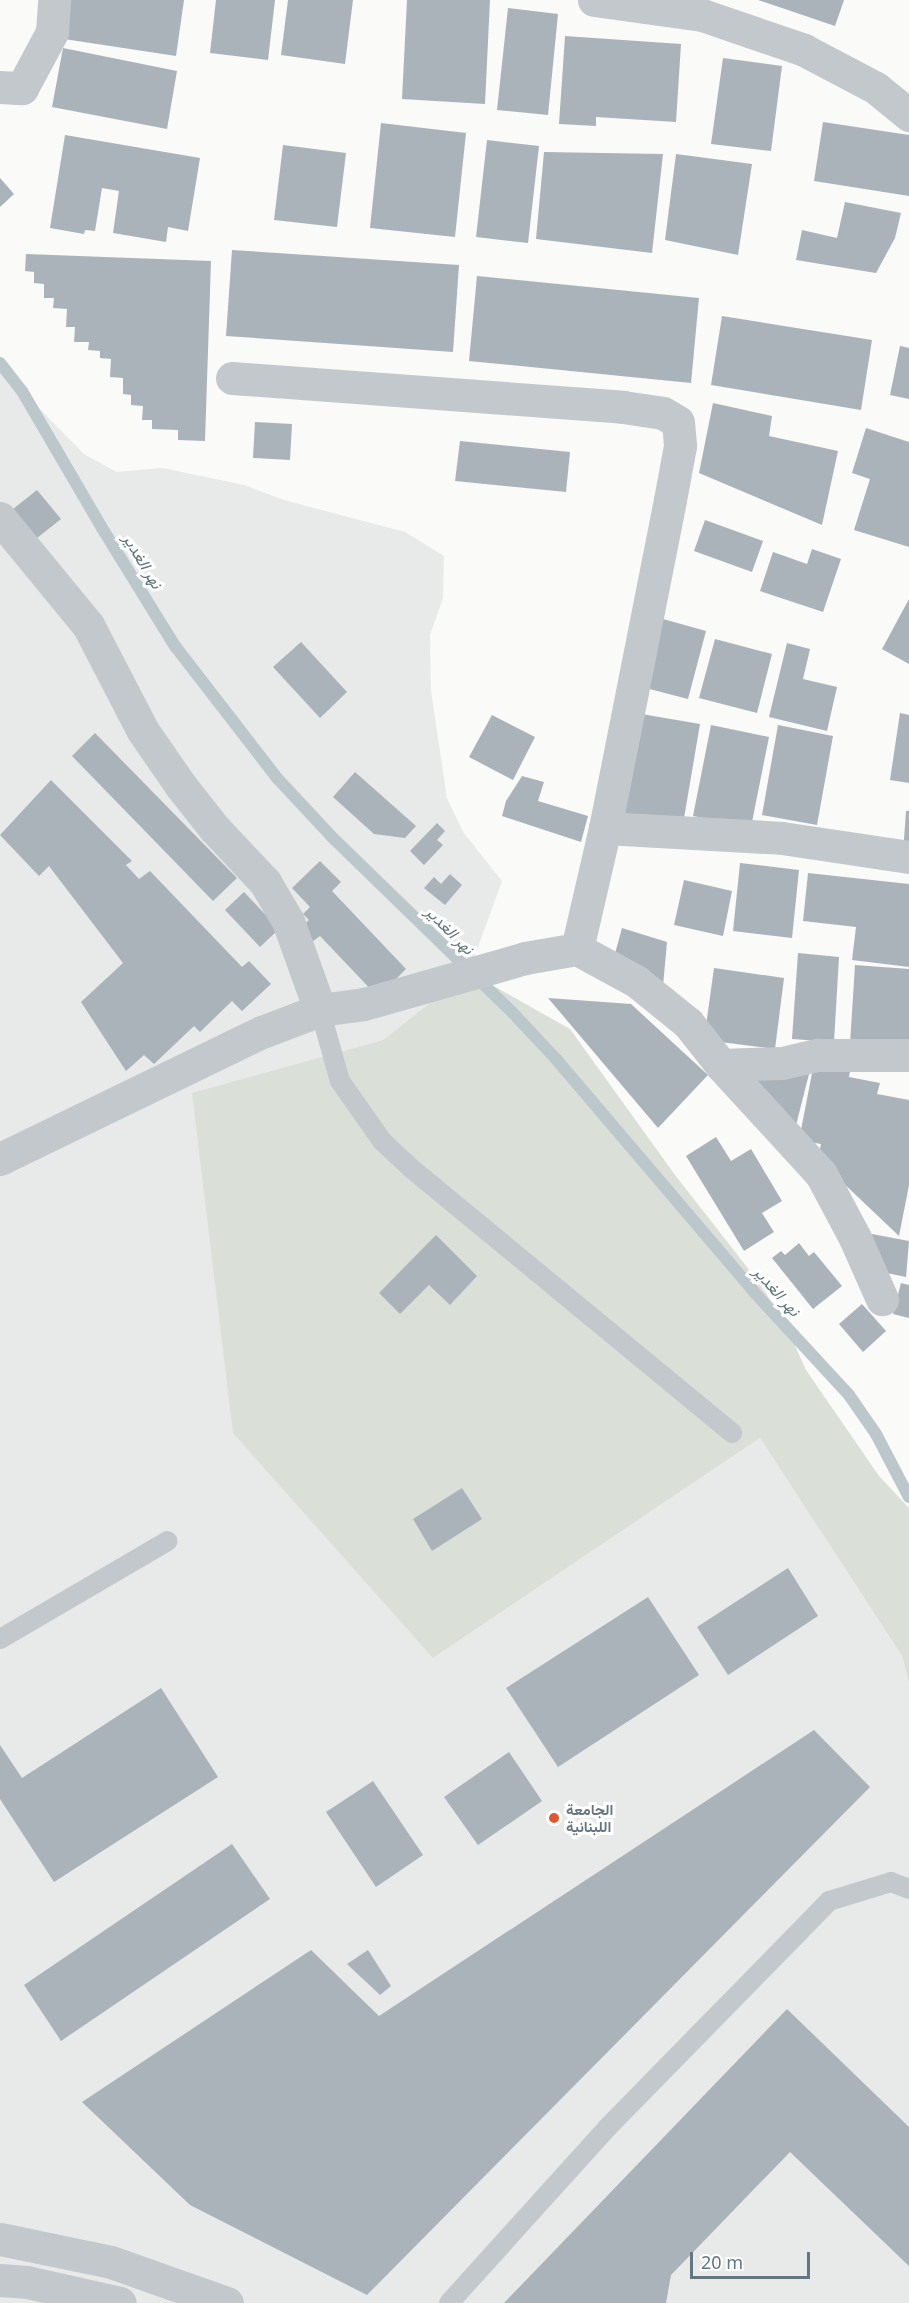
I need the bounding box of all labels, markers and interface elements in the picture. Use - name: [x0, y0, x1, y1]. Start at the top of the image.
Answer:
- water label: نهر الغدير: [119, 530, 167, 592]
- water label: نهر الغدير: [422, 902, 478, 958]
- water label: نهر الغدير: [750, 1262, 804, 1320]
- place label: الجامعة اللبنانية: [566, 1800, 613, 1835]
- marker: الجامعة اللبنانية: [547, 1811, 561, 1825]
- scale bar: [693, 2240, 813, 2278]
- text: 20 m: [701, 2250, 743, 2274]

